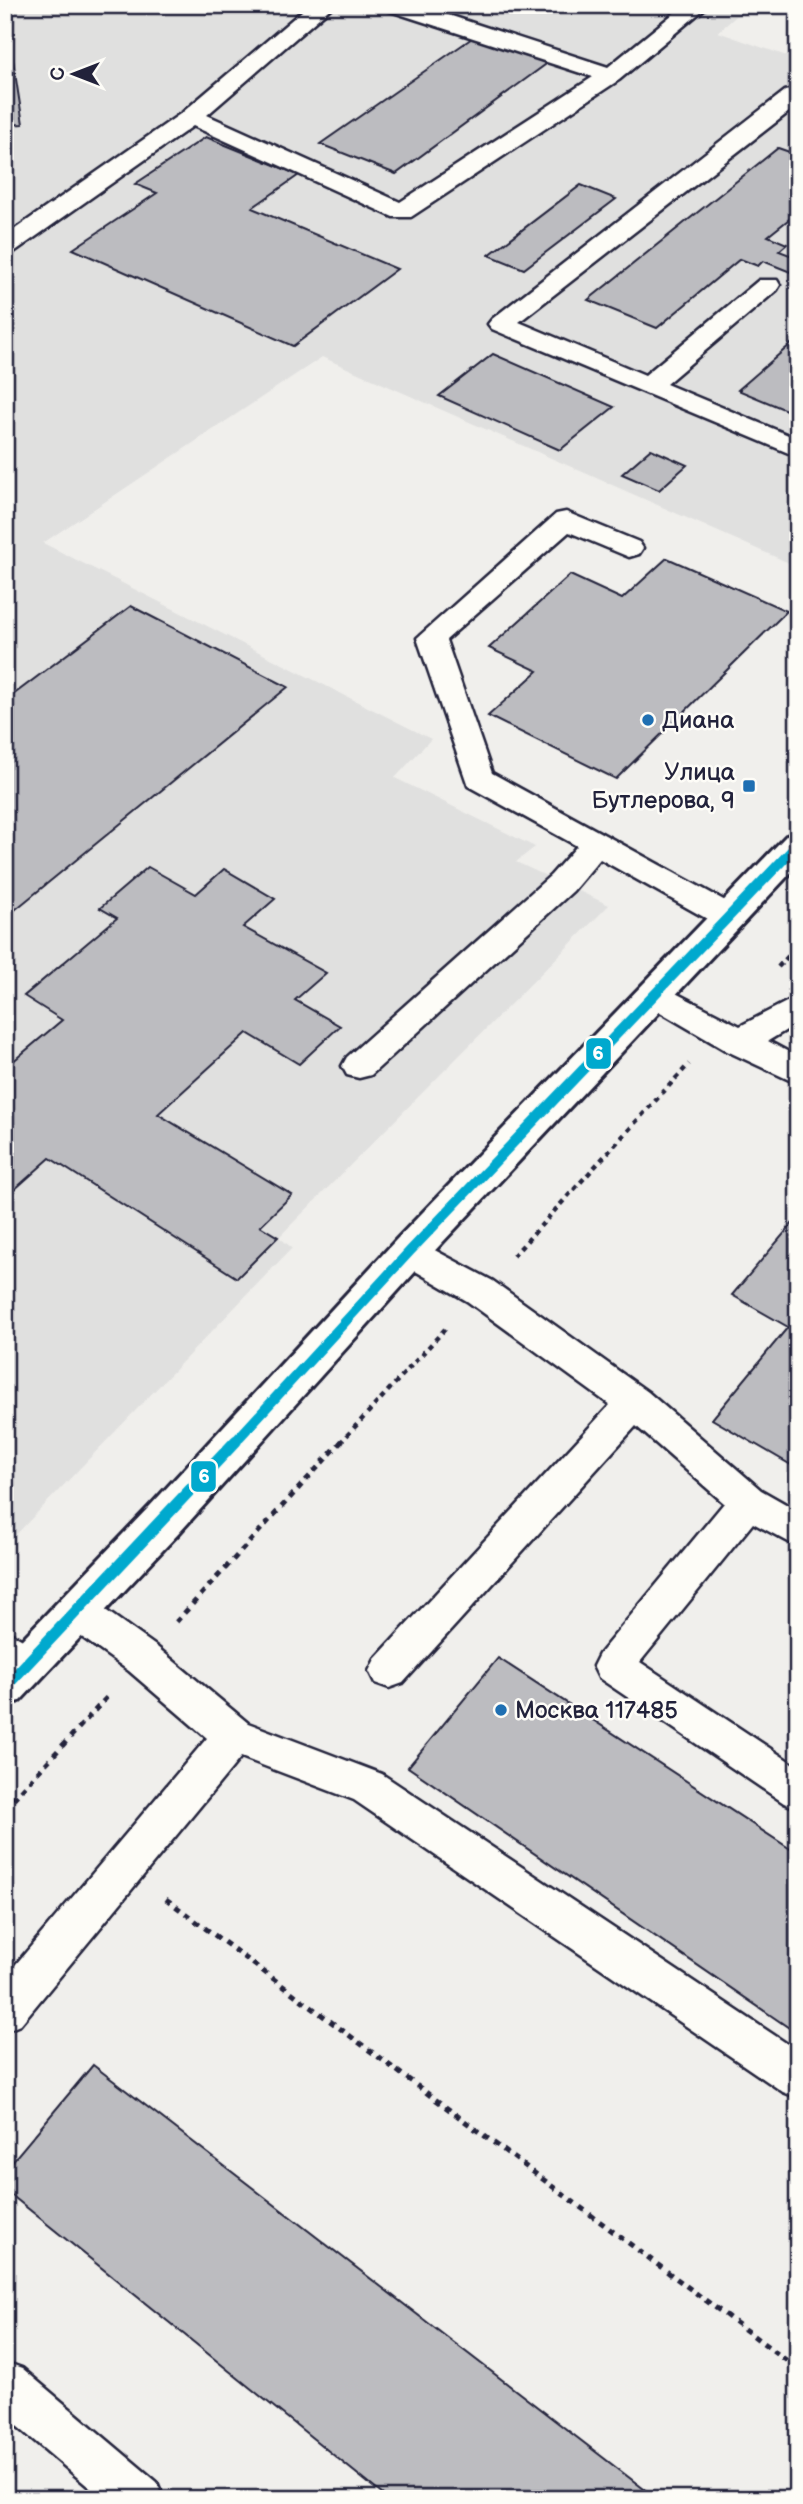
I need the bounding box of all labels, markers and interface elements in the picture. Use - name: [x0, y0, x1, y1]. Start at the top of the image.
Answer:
- north arrow: [38, 38, 108, 108]
- text: С: [47, 67, 70, 81]
- place label: Диана: [662, 706, 734, 735]
- marker: Диана: [640, 712, 656, 728]
- place label: Улица Бутлерова, 9: [592, 758, 735, 815]
- marker: Улица Бутлерова, 9: [741, 778, 757, 794]
- line badge: 6: [585, 1037, 612, 1070]
- text: 6: [592, 1043, 604, 1066]
- line badge: 6: [190, 1460, 217, 1493]
- text: 6: [198, 1466, 210, 1489]
- place label: Москва 117485: [515, 1696, 678, 1725]
- marker: Москва 117485: [493, 1702, 509, 1718]

